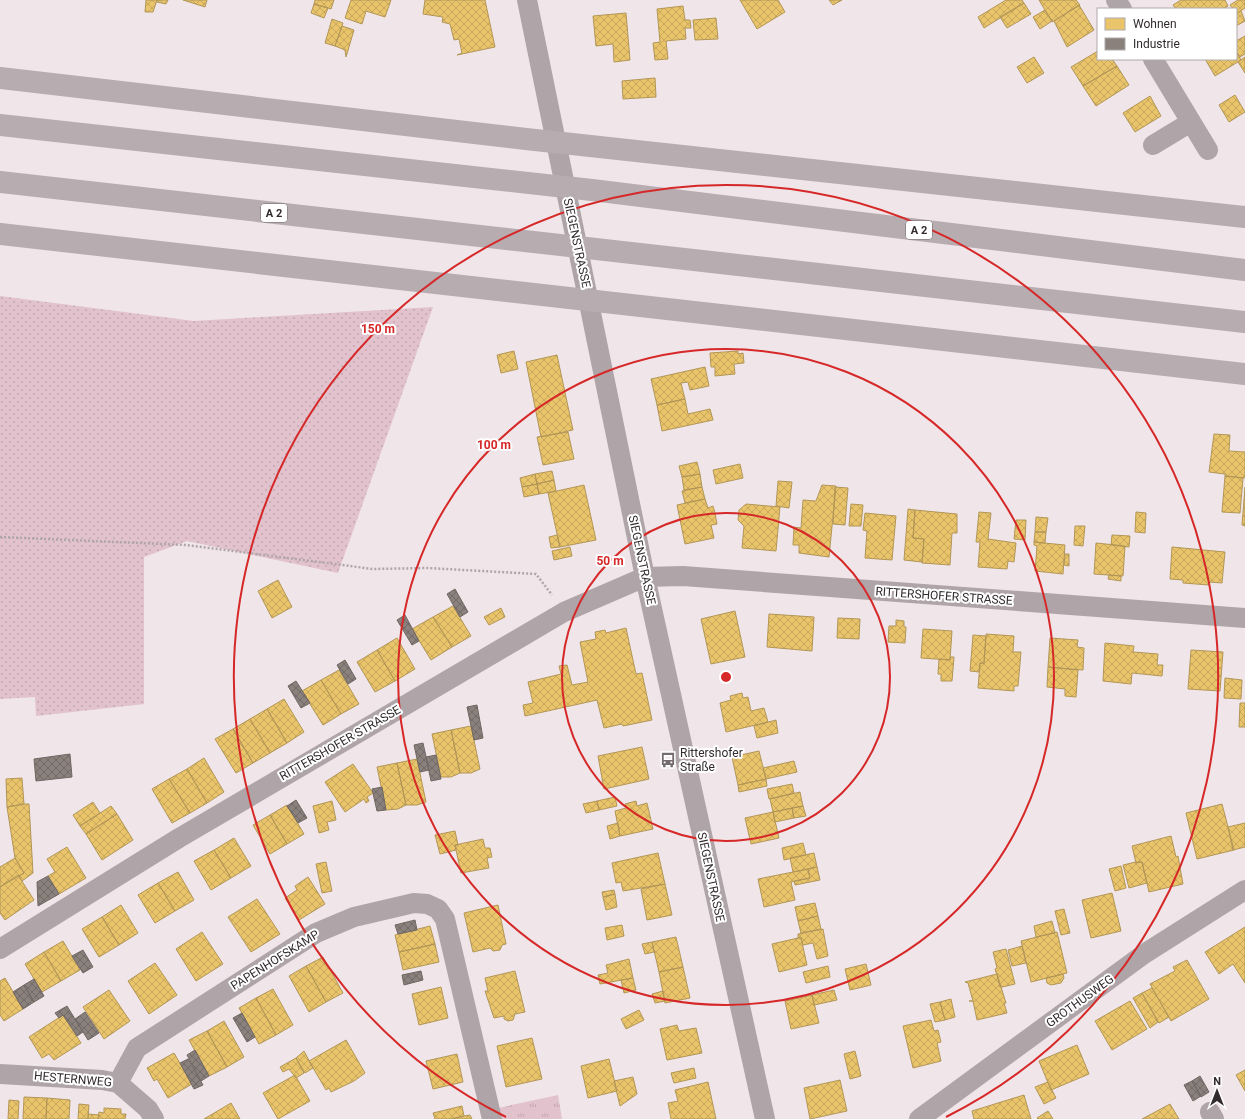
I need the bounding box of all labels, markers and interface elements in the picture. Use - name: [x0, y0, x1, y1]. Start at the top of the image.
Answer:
- legend: [1097, 8, 1237, 60]
- text: Wohnen: [1133, 17, 1177, 31]
- text: Industrie: [1133, 37, 1180, 51]
- street label: SIEGENSTRASSE: [561, 197, 593, 289]
- road number: A 2: [261, 204, 287, 222]
- road number: A 2: [906, 221, 932, 239]
- text: 150 m: [361, 322, 395, 336]
- text: 100 m: [477, 438, 511, 452]
- street label: SIEGENSTRASSE: [626, 514, 658, 606]
- text: 50 m: [596, 554, 624, 568]
- street label: RITTERSHOFER STRASSE: [875, 584, 1013, 608]
- centre of rings: [719, 670, 733, 684]
- street label: RITTERSHOFER STRASSE: [277, 702, 403, 783]
- place label: Rittershofer Straße: [680, 746, 743, 774]
- bus stop icon: Rittershofer Straße: [659, 751, 677, 769]
- street label: SIEGENSTRASSE: [695, 831, 727, 923]
- street label: PAPENHOFSKAMP: [228, 927, 322, 993]
- street label: GROTHUSWEG: [1044, 972, 1116, 1030]
- street label: HESTERNWEG: [33, 1069, 113, 1089]
- north arrow: [1197, 1071, 1237, 1111]
- text: N: [1213, 1075, 1221, 1088]

